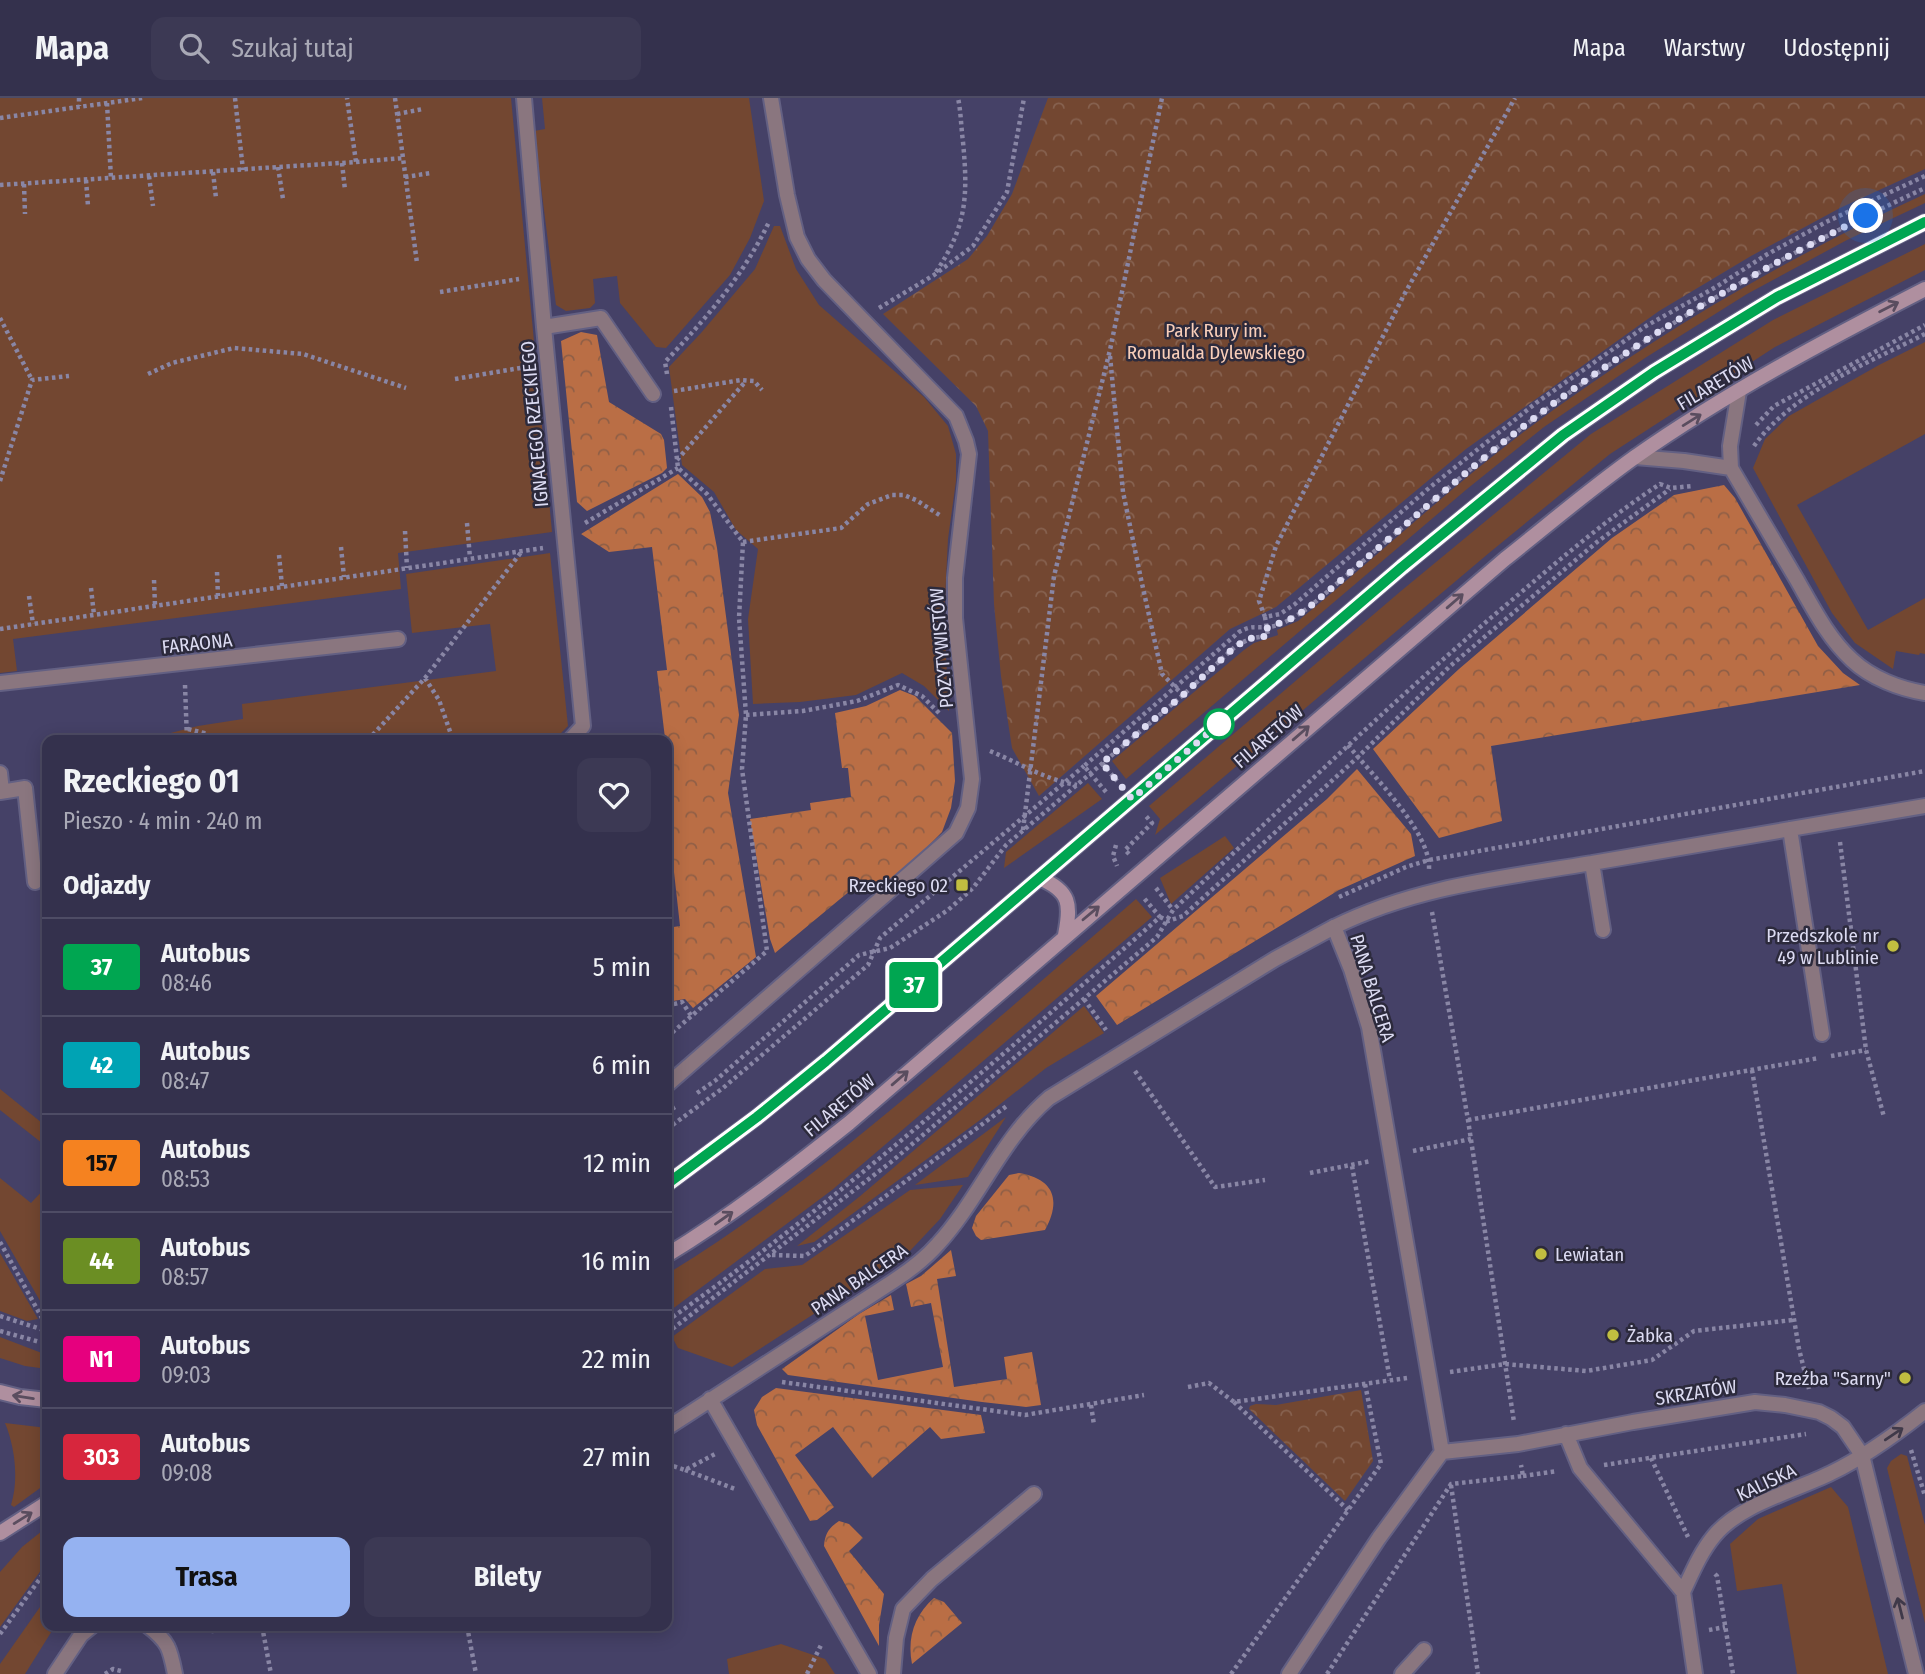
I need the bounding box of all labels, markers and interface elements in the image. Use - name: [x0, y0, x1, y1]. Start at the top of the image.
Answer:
- search box: [151, 17, 641, 80]
- text: Mapa: [35, 28, 109, 68]
- icon: search: [175, 29, 213, 67]
- text: Szukaj tutaj: [231, 33, 354, 64]
- text: Mapa: [1573, 34, 1626, 62]
- text: Warstwy: [1664, 34, 1745, 62]
- text: Udostępnij: [1783, 34, 1890, 62]
- your location: [1848, 198, 1883, 233]
- one-way arrow: [1878, 300, 1899, 314]
- park label: Park Rury im. Romualda Dylewskiego: [1127, 319, 1305, 364]
- street label: IGNACEGO RZECKIEGO: [516, 340, 553, 508]
- street label: FILARETÓW: [1673, 352, 1758, 415]
- one-way arrow: [1681, 413, 1701, 427]
- street label: POZYTYWISTÓW: [925, 587, 958, 709]
- one-way arrow: [1446, 593, 1464, 609]
- street label: FARAONA: [161, 628, 234, 659]
- street label: FILARETÓW: [1229, 700, 1308, 773]
- unlabelled marker: [1204, 709, 1234, 739]
- one-way arrow: [1292, 725, 1310, 741]
- button: heart: [577, 758, 651, 832]
- text: Rzeckiego 01: [63, 761, 240, 801]
- text: Pieszo · 4 min · 240 m: [63, 807, 262, 835]
- text: Odjazdy: [63, 870, 150, 901]
- place label: Rzeckiego 02: [849, 874, 948, 897]
- marker: Rzeckiego 02: [954, 877, 970, 893]
- one-way arrow: [1082, 905, 1100, 921]
- place label: Przedszkole nr 49 w Lublinie: [1766, 924, 1879, 969]
- street label: PANA BALCERA: [1345, 931, 1400, 1045]
- text: Autobus: [161, 938, 250, 969]
- marker: Przedszkole nr 49 w Lublinie: [1885, 938, 1901, 954]
- text: 5 min: [593, 952, 651, 983]
- text: 37: [91, 953, 112, 981]
- line badge: 37: [883, 962, 946, 1008]
- text: 08:46: [161, 969, 212, 997]
- text: 37: [903, 971, 925, 999]
- text: Autobus: [161, 1036, 250, 1067]
- text: 6 min: [592, 1050, 651, 1081]
- text: 42: [90, 1051, 113, 1079]
- text: 08:47: [161, 1067, 209, 1095]
- street label: FILARETÓW: [799, 1069, 879, 1142]
- one-way arrow: [891, 1070, 909, 1086]
- text: Autobus: [161, 1134, 250, 1165]
- text: 12 min: [583, 1148, 651, 1179]
- text: 157: [86, 1149, 117, 1177]
- text: 08:53: [161, 1165, 210, 1193]
- one-way arrow: [714, 1211, 733, 1225]
- text: Autobus: [161, 1232, 250, 1263]
- street label: PANA BALCERA: [807, 1239, 912, 1320]
- place label: Lewiatan: [1555, 1243, 1624, 1266]
- text: 16 min: [582, 1246, 651, 1277]
- marker: Lewiatan: [1533, 1246, 1549, 1262]
- text: 44: [89, 1247, 114, 1275]
- text: 08:57: [161, 1263, 209, 1291]
- place label: Żabka: [1627, 1324, 1673, 1347]
- marker: Żabka: [1605, 1327, 1621, 1343]
- text: Autobus: [161, 1330, 250, 1361]
- text: 22 min: [582, 1344, 651, 1375]
- text: N1: [89, 1345, 114, 1373]
- text: 09:03: [161, 1361, 211, 1389]
- place label: Rzeźba "Sarny": [1775, 1367, 1891, 1390]
- marker: Rzeźba "Sarny": [1897, 1370, 1913, 1386]
- street label: SKRZATÓW: [1654, 1375, 1738, 1410]
- one-way arrow: [13, 1390, 35, 1403]
- one-way arrow: [1884, 1427, 1903, 1441]
- text: Autobus: [161, 1428, 250, 1459]
- text: 27 min: [583, 1442, 651, 1473]
- text: 303: [84, 1443, 119, 1471]
- text: 09:08: [161, 1459, 212, 1487]
- street label: KALISKA: [1733, 1459, 1800, 1506]
- one-way arrow: [13, 1510, 33, 1524]
- button: Trasa: [63, 1537, 350, 1617]
- button: Bilety: [364, 1537, 651, 1617]
- one-way arrow: [1892, 1597, 1906, 1620]

